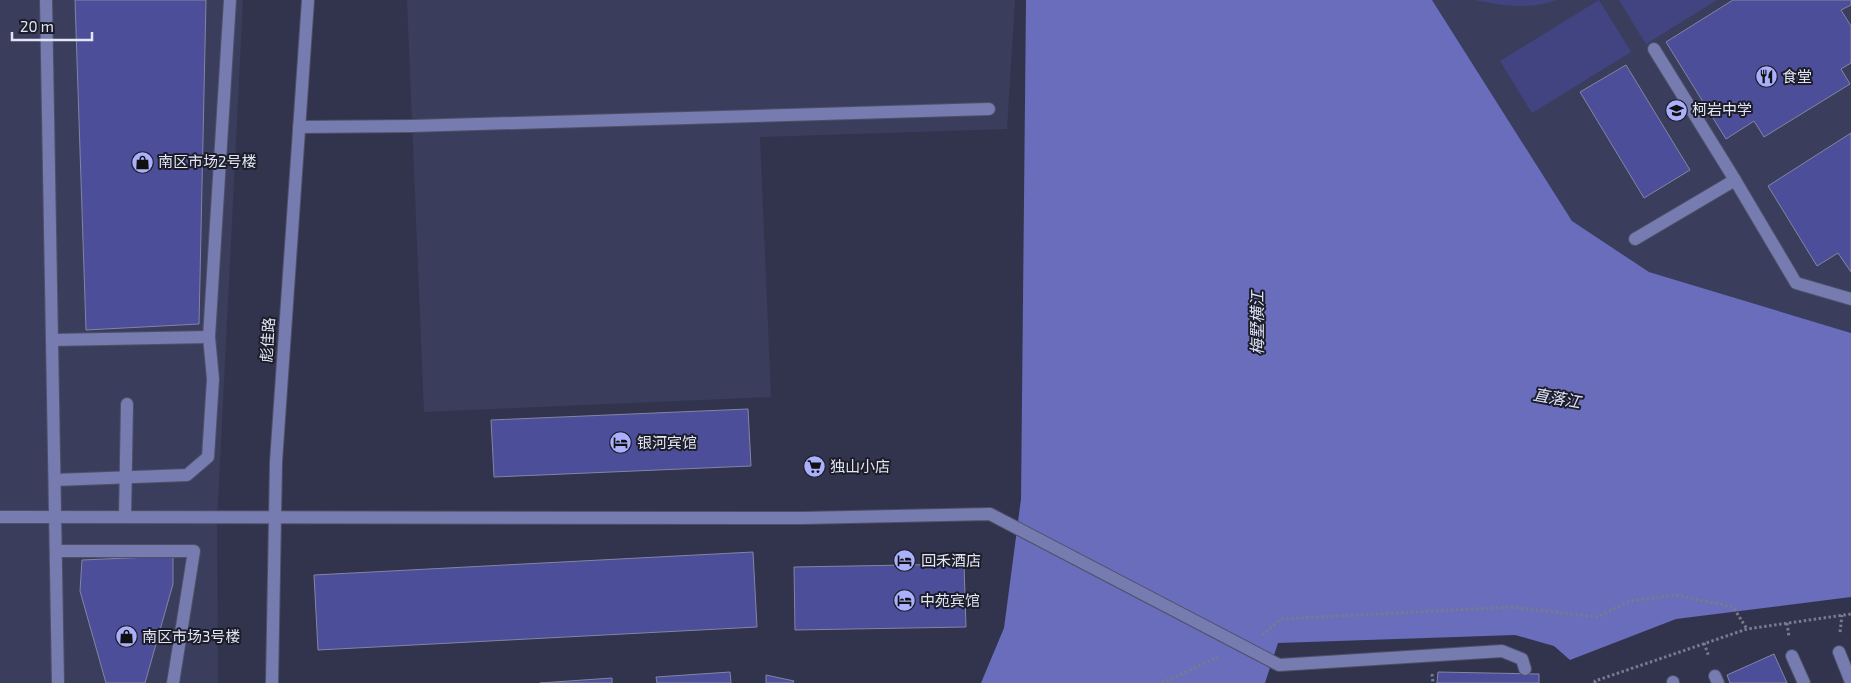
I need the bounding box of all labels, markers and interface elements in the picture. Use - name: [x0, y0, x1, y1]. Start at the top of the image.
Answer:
- scale bar: [12, 10, 92, 42]
- text: 20 m: [20, 17, 54, 35]
- restaurant icon: 食堂: [1754, 65, 1778, 89]
- place label: 食堂: [1782, 67, 1812, 85]
- school or university icon: 柯岩中学: [1664, 98, 1688, 122]
- place label: 柯岩中学: [1692, 100, 1752, 118]
- shop icon: 南区市场2号楼: [130, 150, 154, 174]
- place label: 南区市场2号楼: [158, 152, 256, 170]
- water label: 梅墅横江: [1247, 289, 1266, 355]
- street label: 彪佳路: [256, 317, 278, 363]
- water label: 直落江: [1532, 384, 1584, 411]
- hotel icon: 银河宾馆: [609, 431, 633, 455]
- place label: 银河宾馆: [637, 433, 697, 451]
- supermarket icon: 独山小店: [802, 455, 826, 479]
- place label: 独山小店: [830, 457, 890, 475]
- hotel icon: 回禾酒店: [893, 549, 917, 573]
- place label: 回禾酒店: [921, 551, 981, 569]
- hotel icon: 中苑宾馆: [892, 589, 916, 613]
- place label: 中苑宾馆: [920, 591, 980, 609]
- shop icon: 南区市场3号楼: [114, 625, 138, 649]
- place label: 南区市场3号楼: [142, 627, 240, 645]

